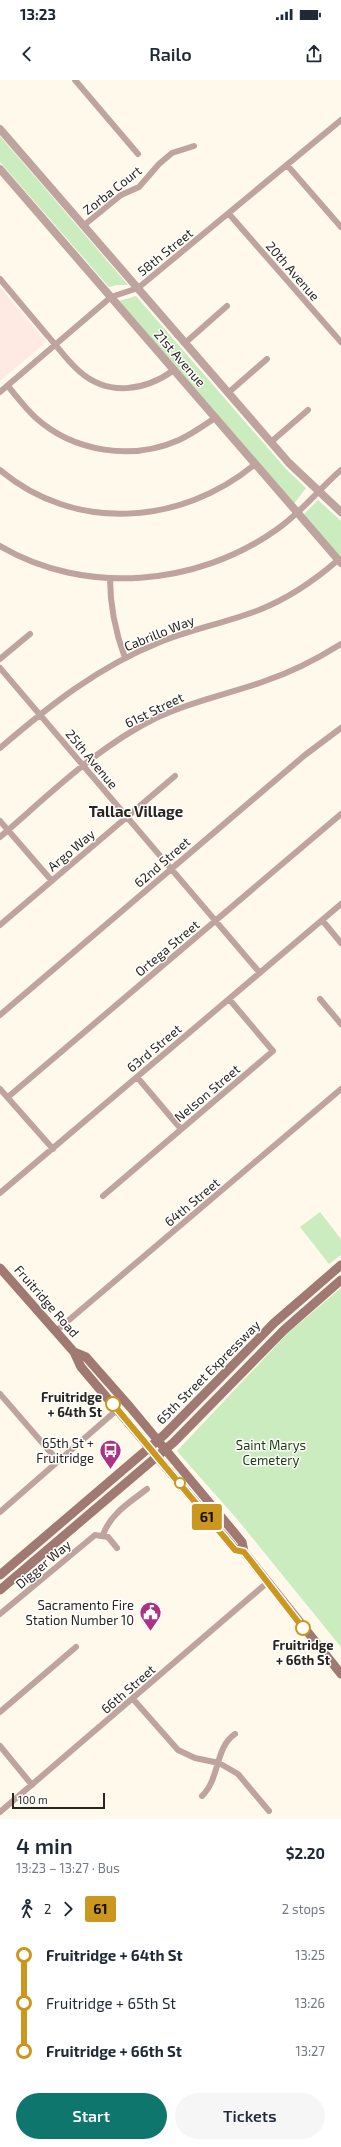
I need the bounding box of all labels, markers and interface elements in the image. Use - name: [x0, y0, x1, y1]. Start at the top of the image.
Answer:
- text: 13:23: [20, 5, 56, 23]
- icon: back: [16, 43, 38, 65]
- text: Railo: [149, 43, 192, 65]
- icon: share: [303, 43, 325, 65]
- street label: Zorba Court: [80, 162, 144, 218]
- street label: 58th Street: [134, 225, 196, 279]
- street label: 20th Avenue: [263, 238, 323, 304]
- street label: 21st Avenue: [151, 326, 209, 390]
- street label: Cabrillo Way: [122, 612, 197, 654]
- street label: 61st Street: [122, 689, 186, 731]
- street label: 25th Avenue: [62, 726, 122, 792]
- district label: Tallac Village: [89, 802, 183, 820]
- street label: Argo Way: [44, 826, 98, 874]
- street label: 62nd Street: [131, 833, 193, 891]
- street label: Ortega Street: [132, 916, 203, 980]
- street label: 63rd Street: [123, 1021, 185, 1075]
- street label: Nelson Street: [171, 1061, 243, 1125]
- street label: 64th Street: [161, 1174, 223, 1230]
- street label: Fruitridge Road: [11, 1262, 83, 1340]
- street label: 65th Street Expressway: [153, 1317, 263, 1427]
- place label: Fruitridge + 64th St: [41, 1389, 103, 1420]
- marker: Fruitridge + 64th St: [105, 1396, 121, 1412]
- place label: 65th St + Fruitridge: [36, 1435, 94, 1466]
- bus stop icon: 65th St + Fruitridge: [97, 1437, 123, 1470]
- park label: Saint Marys Cemetery: [236, 1437, 306, 1468]
- unlabelled marker: [174, 1477, 186, 1489]
- line badge: 61: [189, 1504, 225, 1530]
- text: 61: [200, 1508, 214, 1525]
- street label: Digger Way: [12, 1536, 74, 1592]
- place label: Sacramento Fire Station Number 10: [25, 1597, 134, 1628]
- public building icon: Sacramento Fire Station Number 10: [137, 1599, 163, 1632]
- marker: Fruitridge + 66th St: [295, 1620, 311, 1636]
- place label: Fruitridge + 66th St: [273, 1637, 333, 1668]
- street label: 66th Street: [98, 1661, 158, 1717]
- scale bar: [12, 1791, 105, 1810]
- text: 100 m: [18, 1793, 48, 1806]
- text: 4 min: [16, 1832, 73, 1858]
- text: $2.20: [286, 1844, 325, 1862]
- text: 13:23 – 13:27 · Bus: [16, 1860, 120, 1876]
- icon: walk: [16, 1898, 38, 1920]
- icon: forward: [57, 1898, 79, 1920]
- text: 61: [93, 1900, 108, 1917]
- text: 2: [44, 1901, 51, 1917]
- text: 2 stops: [282, 1901, 325, 1917]
- text: Fruitridge + 64th St: [46, 1946, 183, 1964]
- text: 13:25: [295, 1947, 325, 1963]
- text: Fruitridge + 65th St: [46, 1994, 176, 2012]
- text: 13:26: [295, 1995, 325, 2011]
- text: Fruitridge + 66th St: [46, 2042, 182, 2060]
- text: 13:27: [296, 2043, 325, 2059]
- button: Start: [16, 2093, 167, 2139]
- button: Tickets: [175, 2093, 325, 2139]

